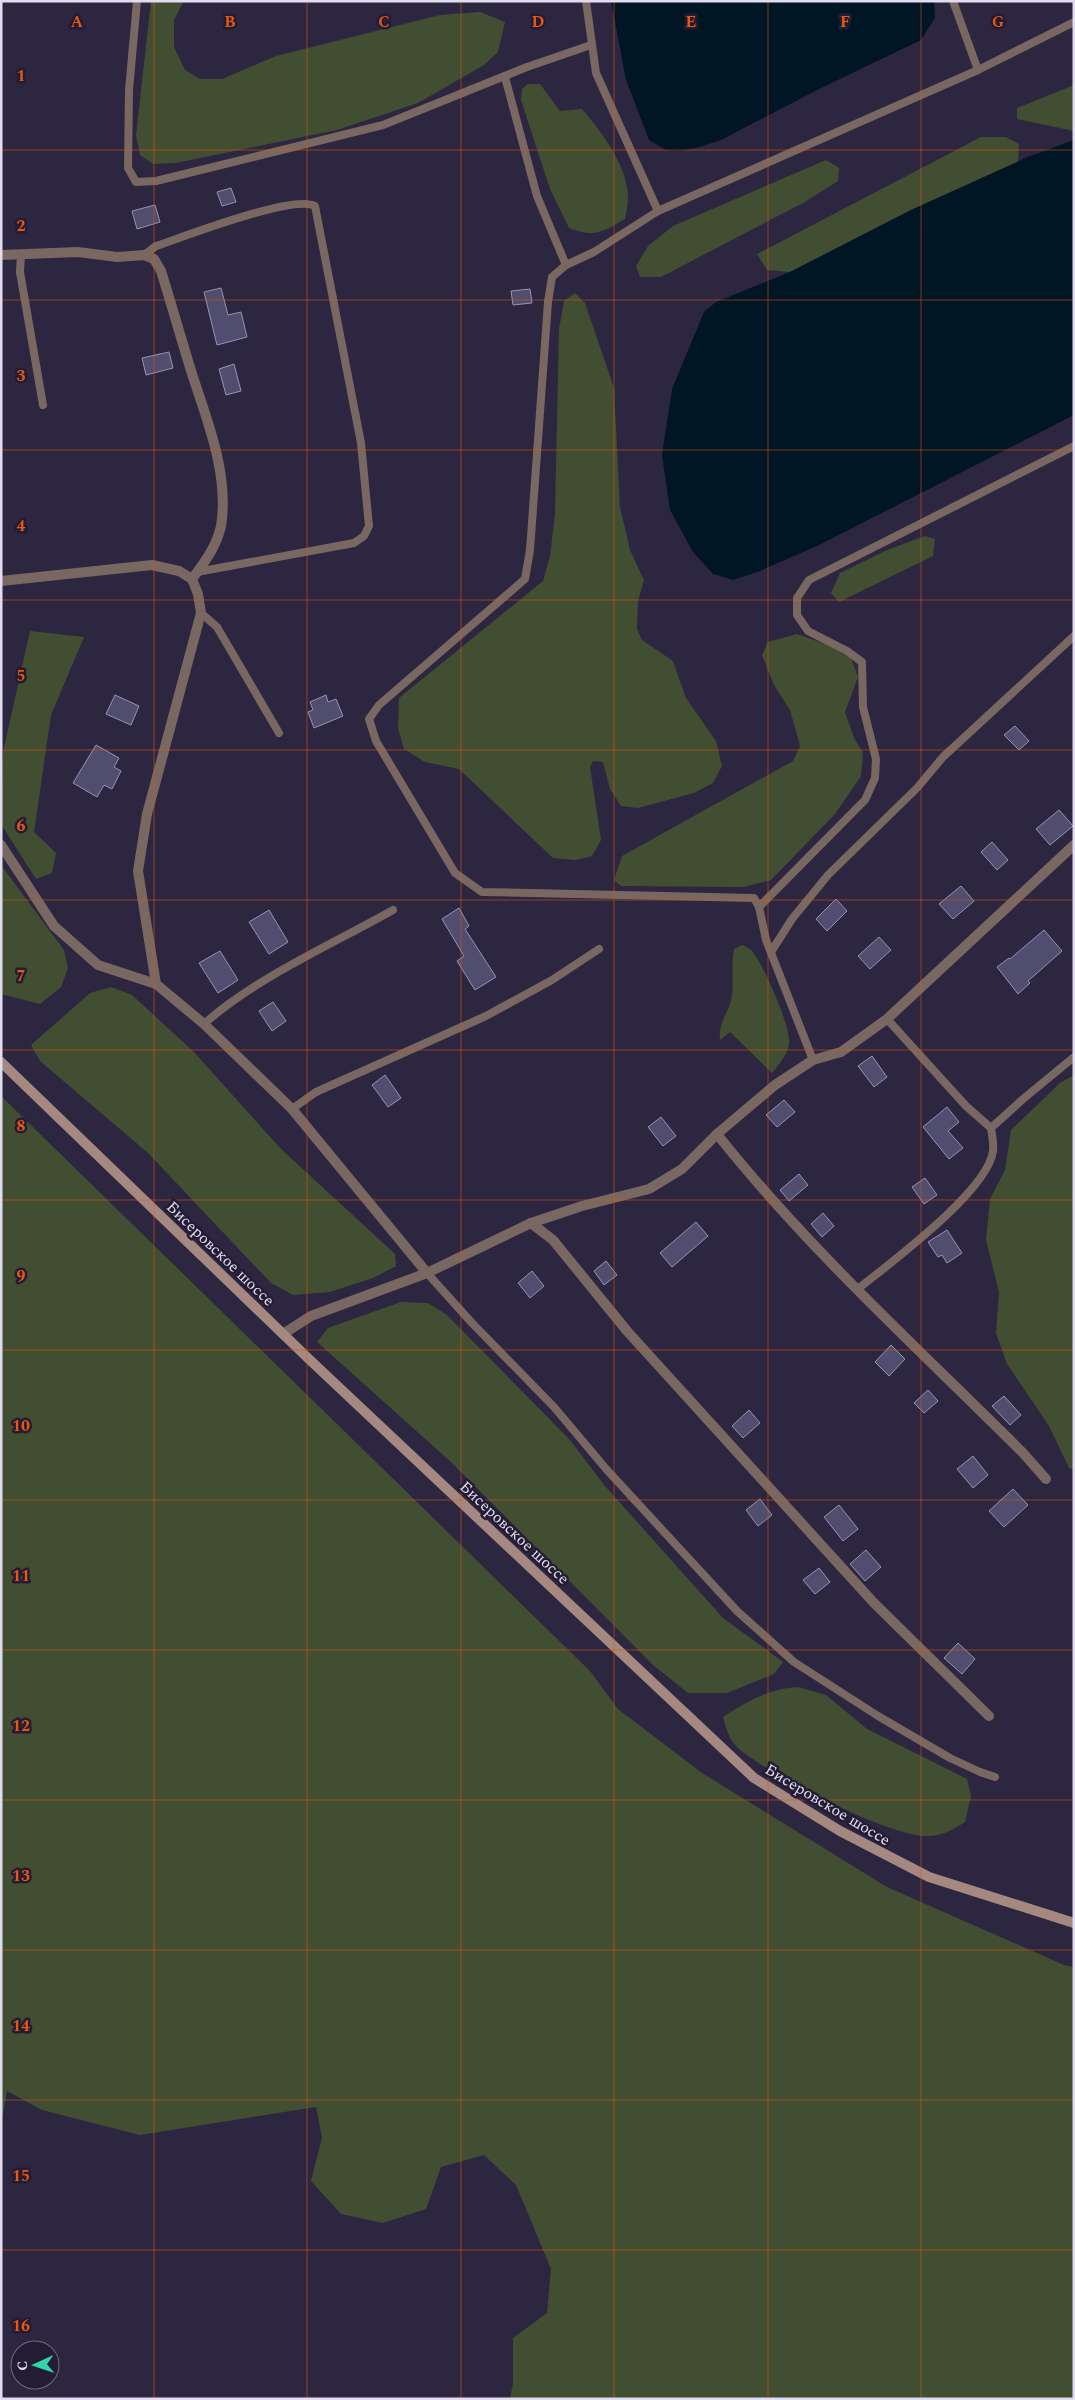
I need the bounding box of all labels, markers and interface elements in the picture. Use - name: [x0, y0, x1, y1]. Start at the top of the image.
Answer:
- text: A: [71, 10, 84, 34]
- text: B: [224, 10, 236, 34]
- text: C: [378, 10, 390, 34]
- text: D: [532, 10, 545, 34]
- text: E: [686, 10, 696, 34]
- text: F: [840, 10, 850, 34]
- text: G: [992, 10, 1004, 34]
- text: 1: [17, 64, 25, 88]
- text: 2: [17, 214, 26, 238]
- text: 3: [17, 364, 26, 388]
- text: 4: [17, 514, 26, 538]
- text: 5: [17, 664, 25, 688]
- text: 6: [17, 814, 26, 838]
- text: 7: [17, 964, 26, 988]
- text: 8: [17, 1114, 26, 1138]
- street label: Бисеровское шоссе: [161, 1195, 280, 1312]
- text: 9: [17, 1264, 26, 1288]
- text: 10: [12, 1414, 30, 1438]
- street label: Бисеровское шоссе: [454, 1475, 575, 1590]
- text: 11: [12, 1564, 30, 1588]
- text: 12: [12, 1714, 30, 1738]
- street label: Бисеровское шоссе: [760, 1758, 895, 1852]
- text: 13: [12, 1864, 30, 1888]
- text: 14: [12, 2014, 30, 2038]
- text: 15: [12, 2164, 30, 2188]
- text: 16: [12, 2314, 30, 2338]
- north arrow: [10, 2340, 60, 2390]
- text: С: [12, 2360, 33, 2371]

